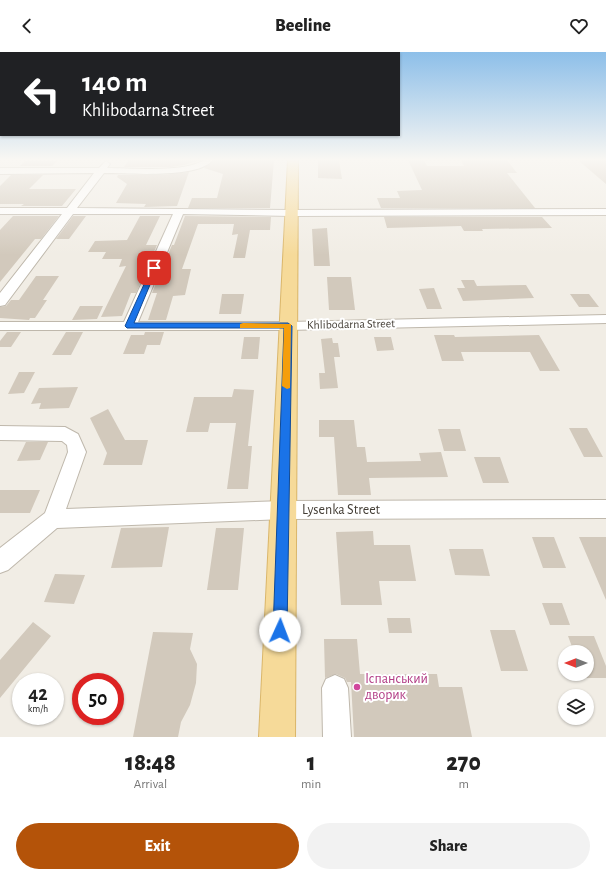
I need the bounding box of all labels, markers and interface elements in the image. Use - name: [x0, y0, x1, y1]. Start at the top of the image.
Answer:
- icon: back: [16, 15, 38, 37]
- icon: heart: [568, 15, 590, 37]
- text: Beeline: [275, 17, 331, 35]
- icon: left: [16, 68, 68, 120]
- text: 140 m: [82, 69, 148, 97]
- text: Khlibodarna Street: [82, 102, 214, 120]
- pin: [137, 251, 171, 285]
- icon: arrive: [143, 257, 165, 279]
- street label: Khlibodarna Street: [307, 317, 395, 331]
- street label: Lysenka Street: [302, 503, 381, 517]
- position arrow: [259, 610, 301, 652]
- north arrow: [558, 645, 594, 681]
- map controls: [558, 645, 594, 725]
- place label: Іспанський дворик: [365, 672, 428, 702]
- speed limit sign: 50: [72, 673, 124, 725]
- marker: Іспанський дворик: [352, 682, 362, 692]
- text: 42: [28, 684, 48, 704]
- button: layers: [558, 689, 594, 725]
- text: km/h: [28, 704, 48, 714]
- text: 18:48: [125, 751, 176, 775]
- text: 1: [307, 751, 316, 775]
- text: 270: [446, 751, 481, 775]
- text: Arrival: [134, 778, 167, 791]
- text: min: [301, 778, 321, 791]
- text: m: [458, 778, 469, 791]
- button: Exit: [16, 823, 299, 869]
- button: Share: [307, 823, 590, 869]

